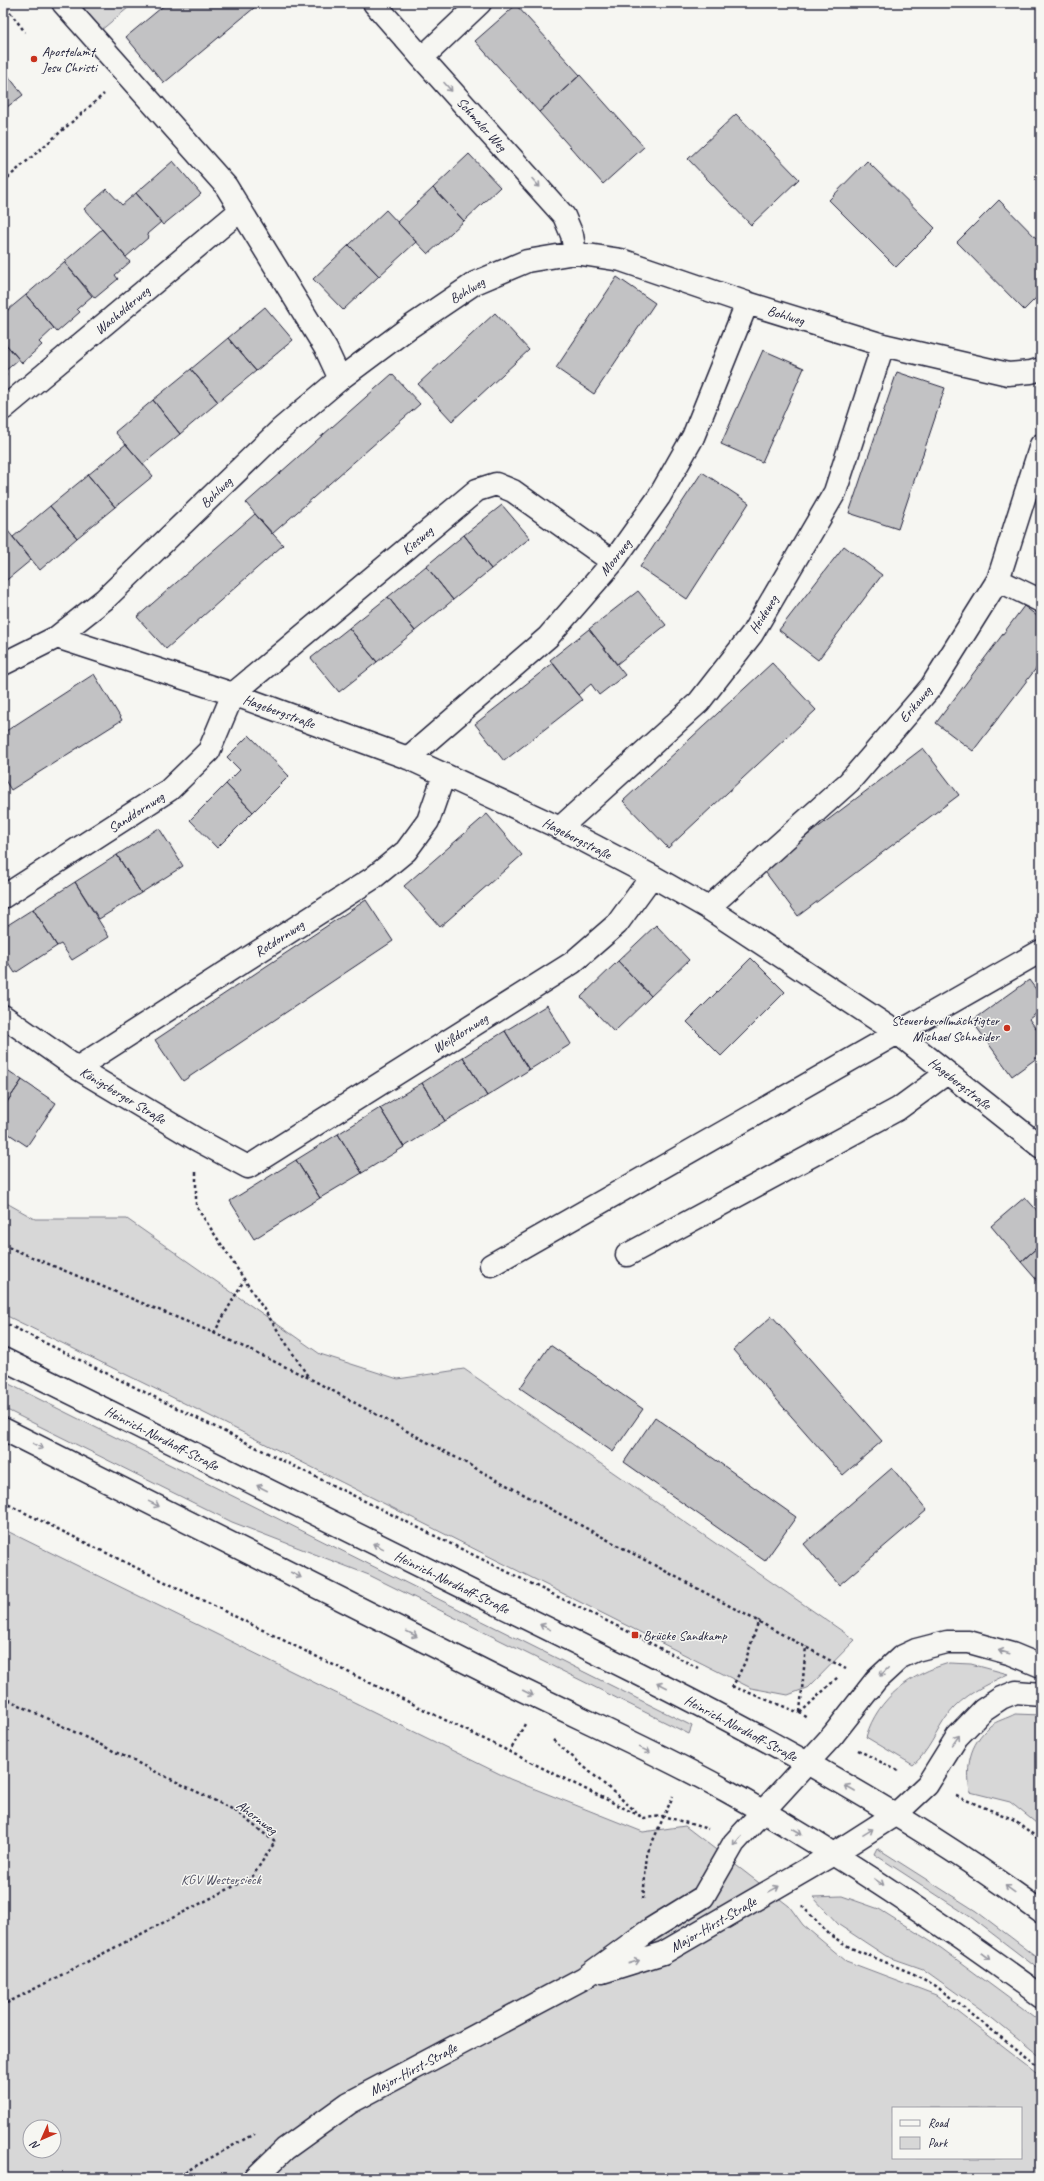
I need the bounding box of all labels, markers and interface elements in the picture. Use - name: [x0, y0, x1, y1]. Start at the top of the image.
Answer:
- place label: Apostelamt Jesu Christi: [41, 43, 99, 76]
- marker: Apostelamt Jesu Christi: [29, 54, 39, 64]
- one-way arrow: [443, 82, 453, 92]
- street label: Schmaler Weg: [453, 94, 511, 156]
- one-way arrow: [531, 178, 540, 189]
- street label: Bohlweg: [447, 273, 489, 307]
- street label: Wacholderweg: [91, 282, 154, 338]
- street label: Bohlweg: [765, 302, 807, 329]
- street label: Bohlweg: [197, 472, 237, 512]
- street label: Kiesweg: [398, 522, 437, 558]
- street label: Moorweg: [596, 535, 636, 579]
- street label: Heideweg: [745, 591, 782, 637]
- street label: Erikaweg: [895, 682, 936, 726]
- street label: Hagebergstraße: [241, 691, 318, 733]
- street label: Sanddornweg: [105, 788, 168, 837]
- street label: Hagebergstraße: [540, 814, 615, 864]
- street label: Rotdornweg: [251, 916, 308, 961]
- street label: Weißdornweg: [430, 1009, 492, 1057]
- place label: Steuerbevollmächtigter Michael Schneider: [891, 1012, 1000, 1045]
- marker: Steuerbevollmächtigter Michael Schneider: [1002, 1023, 1012, 1033]
- street label: Hagebergstraße: [925, 1054, 996, 1114]
- street label: Königsberger Straße: [77, 1063, 170, 1128]
- street label: Heinrich-Nordhoff-Straße: [102, 1402, 223, 1475]
- one-way arrow: [32, 1443, 44, 1451]
- one-way arrow: [256, 1484, 268, 1491]
- one-way arrow: [148, 1501, 160, 1508]
- one-way arrow: [373, 1541, 385, 1549]
- street label: Heinrich-Nordhoff-Straße: [392, 1547, 513, 1618]
- one-way arrow: [290, 1572, 302, 1579]
- one-way arrow: [540, 1623, 552, 1630]
- place label: Brücke Sandkamp: [643, 1627, 727, 1644]
- marker: Brücke Sandkamp: [630, 1630, 640, 1640]
- one-way arrow: [406, 1631, 418, 1638]
- one-way arrow: [998, 1648, 1011, 1655]
- one-way arrow: [879, 1667, 889, 1677]
- one-way arrow: [656, 1681, 668, 1689]
- one-way arrow: [522, 1690, 534, 1697]
- street label: Heinrich-Nordhoff-Straße: [682, 1692, 801, 1766]
- one-way arrow: [952, 1734, 960, 1745]
- one-way arrow: [639, 1747, 651, 1754]
- one-way arrow: [844, 1784, 856, 1792]
- street label: Ahornweg: [233, 1797, 281, 1839]
- one-way arrow: [791, 1828, 803, 1836]
- one-way arrow: [862, 1828, 873, 1836]
- one-way arrow: [733, 1835, 742, 1846]
- park label: KGV Westersieck: [181, 1871, 262, 1888]
- one-way arrow: [873, 1879, 885, 1887]
- one-way arrow: [768, 1884, 780, 1892]
- one-way arrow: [1004, 1885, 1015, 1893]
- street label: Major-Hirst-Straße: [667, 1892, 760, 1956]
- one-way arrow: [981, 1952, 992, 1960]
- one-way arrow: [628, 1958, 641, 1965]
- street label: Major-Hirst-Straße: [367, 2039, 461, 2100]
- legend: [892, 2107, 1022, 2159]
- text: Road: [928, 2115, 950, 2131]
- north arrow: [22, 2119, 62, 2159]
- text: Park: [928, 2135, 949, 2151]
- text: N: [26, 2137, 42, 2153]

